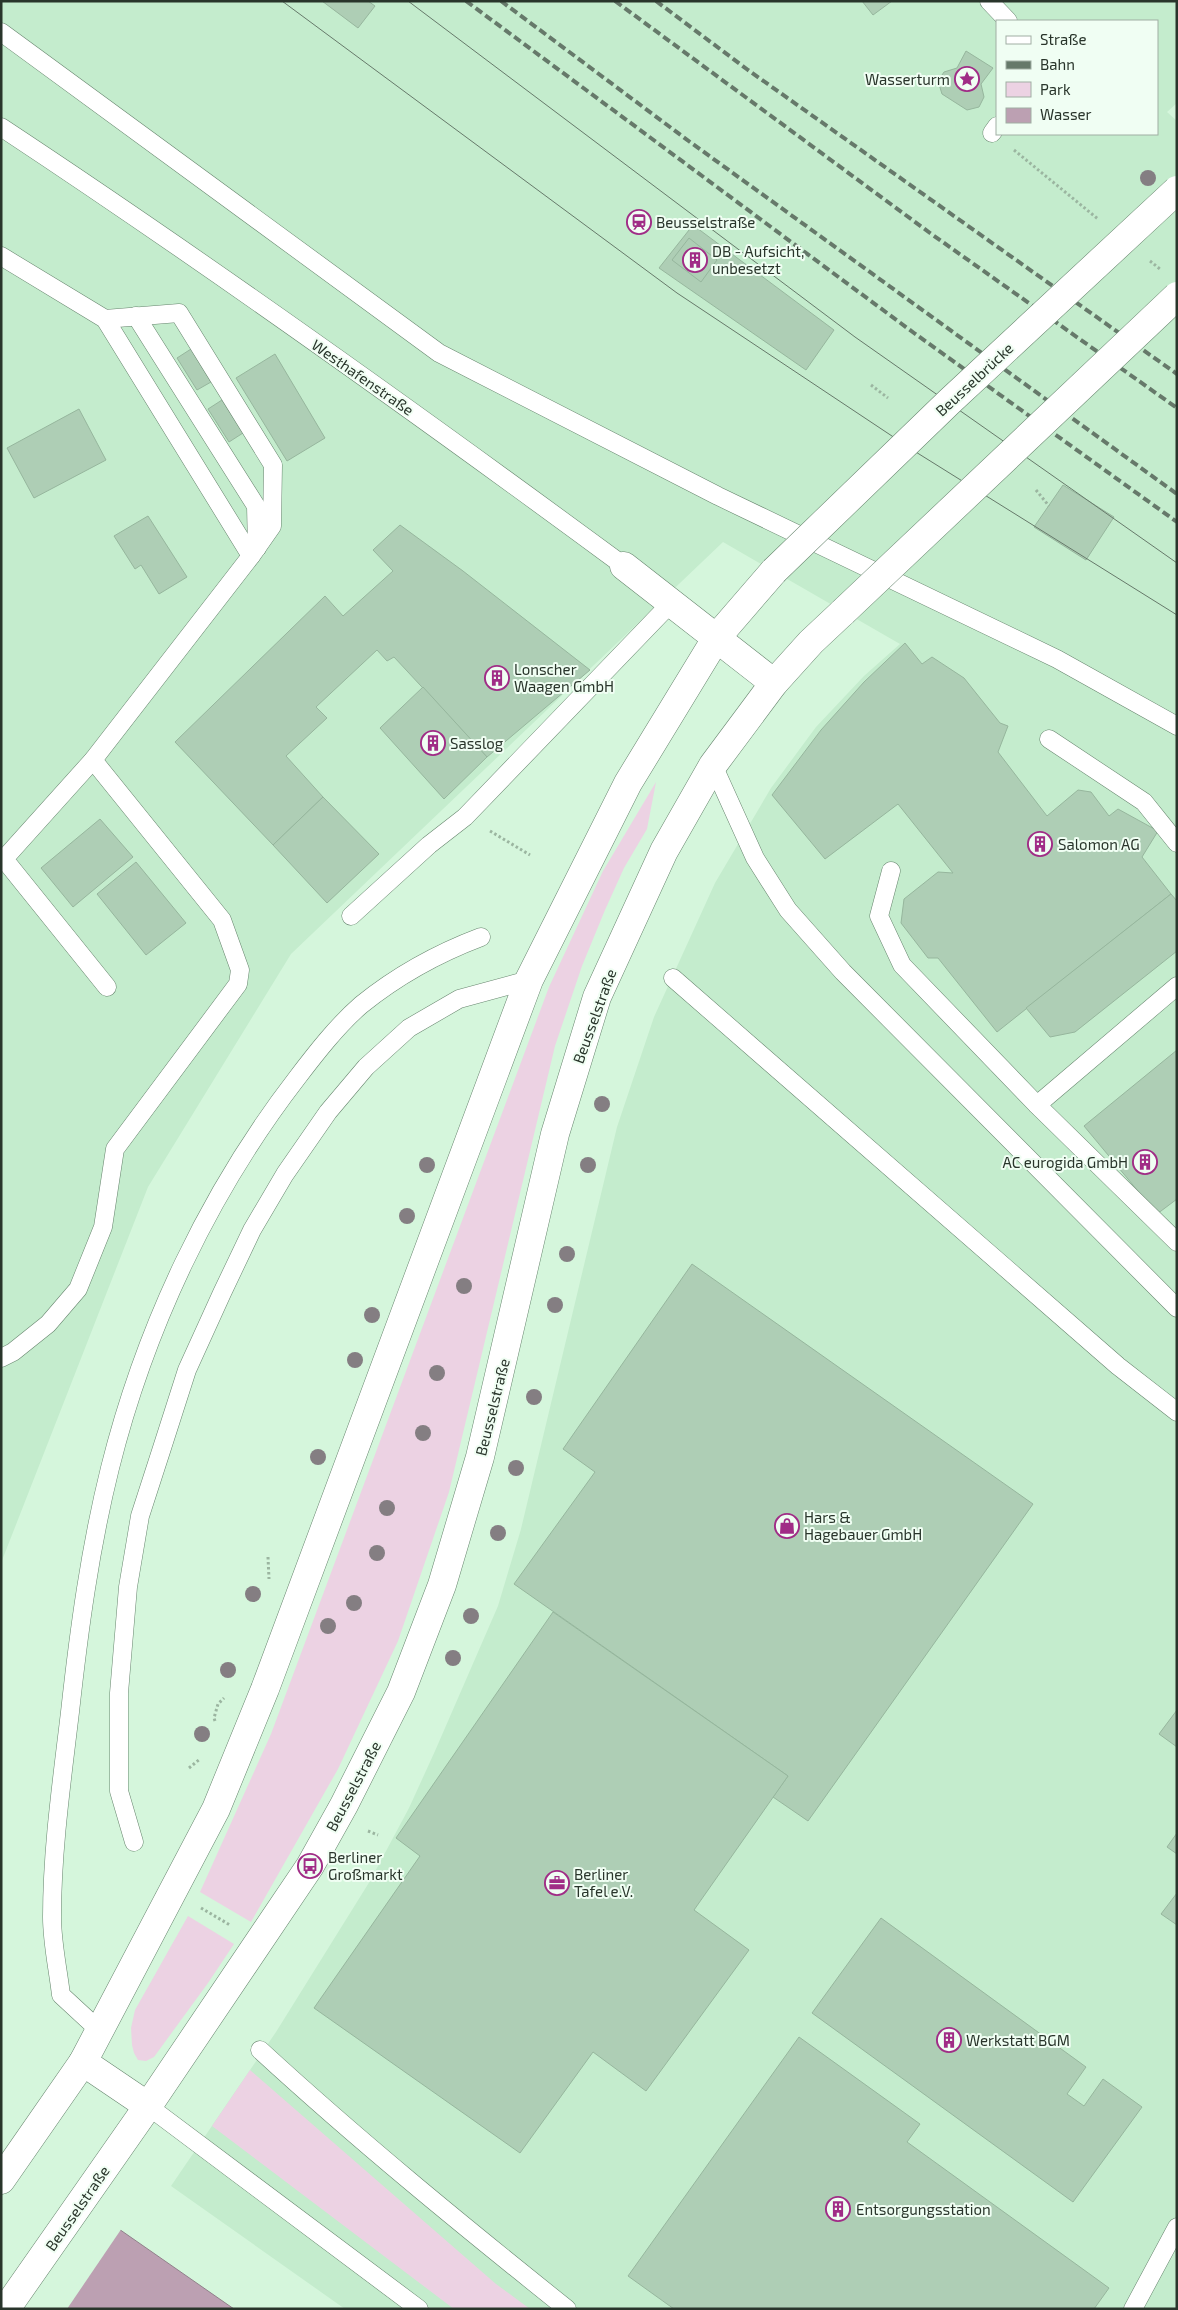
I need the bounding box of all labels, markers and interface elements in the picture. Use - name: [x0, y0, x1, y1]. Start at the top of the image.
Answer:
- legend: [996, 20, 1158, 135]
- text: Straße: [1040, 30, 1086, 48]
- text: Bahn: [1040, 55, 1075, 73]
- place icon: Wasserturm: [954, 66, 980, 92]
- place label: Wasserturm: [865, 70, 950, 88]
- text: Park: [1040, 80, 1071, 98]
- text: Wasser: [1040, 105, 1092, 123]
- station icon: Beusselstraße: [626, 209, 652, 235]
- place label: Beusselstraße: [656, 213, 755, 231]
- place label: DB - Aufsicht, unbesetzt: [712, 242, 804, 277]
- building icon: DB - Aufsicht, unbesetzt: [682, 247, 708, 273]
- street label: Westhafenstraße: [309, 335, 417, 419]
- street label: Beusselbrücke: [931, 338, 1017, 420]
- place label: Lonscher Waagen GmbH: [514, 660, 614, 695]
- building icon: Lonscher Waagen GmbH: [484, 665, 510, 691]
- building icon: Sasslog: [420, 730, 446, 756]
- place label: Sasslog: [450, 734, 504, 752]
- building icon: Salomon AG: [1027, 831, 1053, 857]
- place label: Salomon AG: [1058, 835, 1140, 853]
- street label: Beusselstraße: [569, 966, 619, 1066]
- building icon: AC eurogida GmbH: [1132, 1149, 1158, 1175]
- place label: AC eurogida GmbH: [1002, 1153, 1128, 1171]
- street label: Beusselstraße: [471, 1357, 513, 1457]
- place label: Hars & Hagebauer GmbH: [804, 1508, 922, 1543]
- shop icon: Hars & Hagebauer GmbH: [774, 1513, 800, 1539]
- street label: Beusselstraße: [322, 1738, 384, 1834]
- place label: Berliner Großmarkt: [328, 1848, 403, 1883]
- bus stop icon: Berliner Großmarkt: [297, 1853, 323, 1879]
- place label: Berliner Tafel e.V.: [574, 1865, 633, 1900]
- office icon: Berliner Tafel e.V.: [544, 1870, 570, 1896]
- building icon: Werkstatt BGM: [936, 2027, 962, 2053]
- place label: Werkstatt BGM: [966, 2031, 1070, 2049]
- street label: Beusselstraße: [41, 2162, 113, 2254]
- building icon: Entsorgungsstation: [825, 2196, 851, 2222]
- place label: Entsorgungsstation: [856, 2200, 991, 2218]

